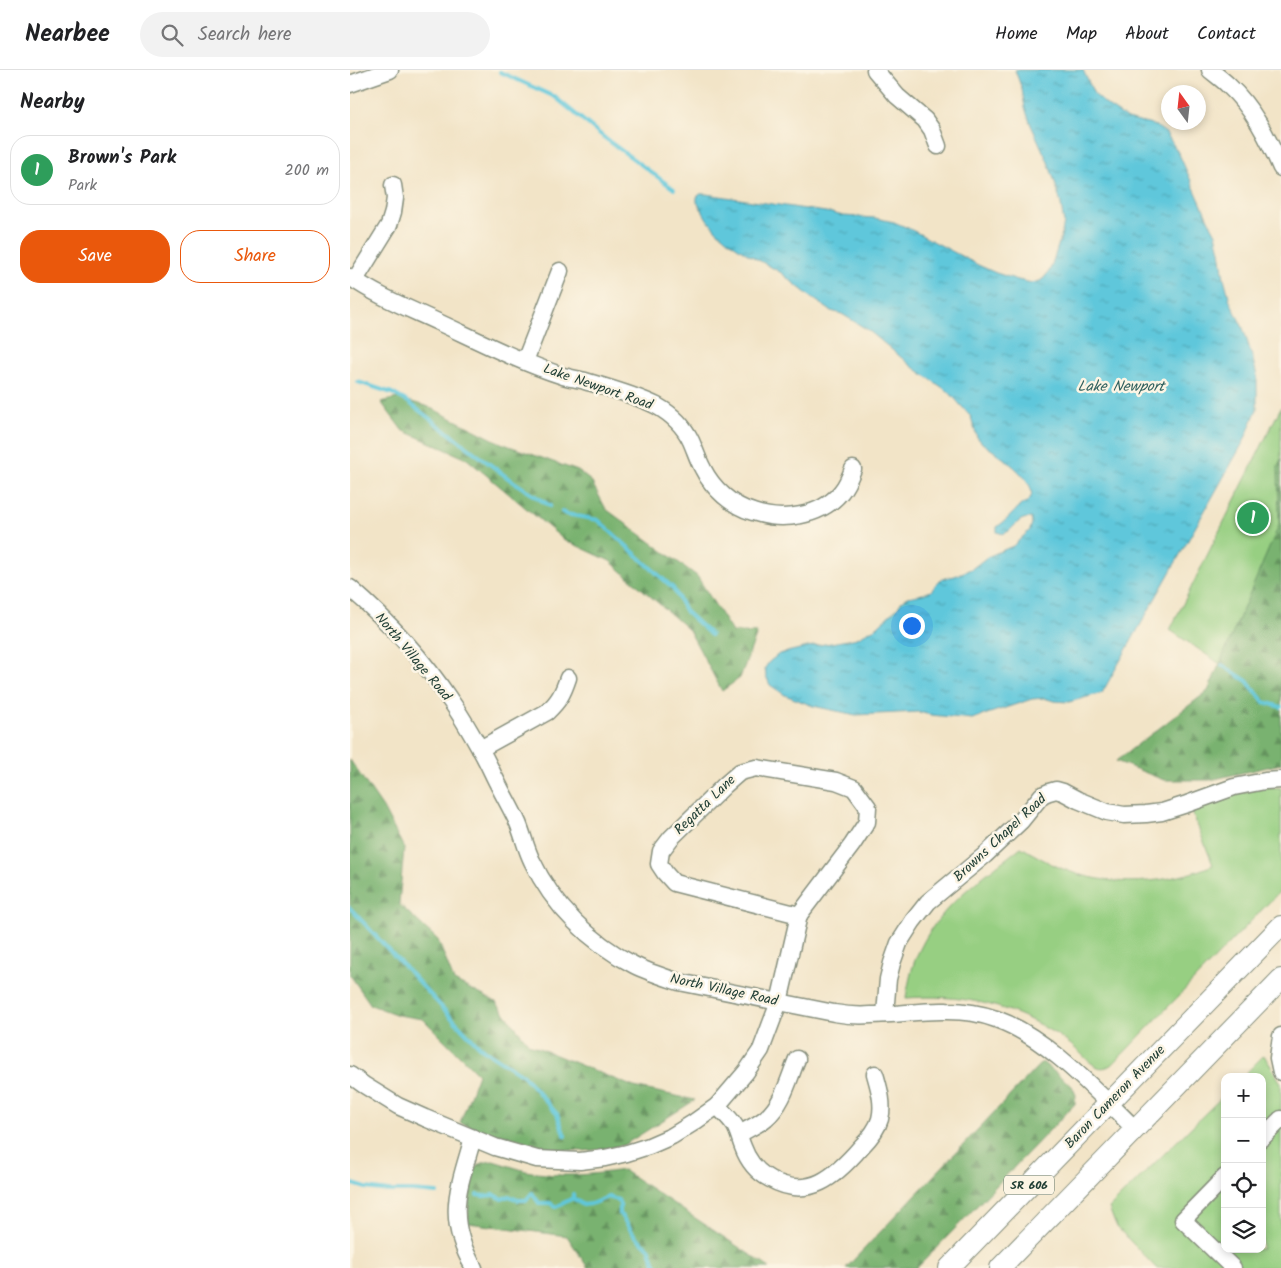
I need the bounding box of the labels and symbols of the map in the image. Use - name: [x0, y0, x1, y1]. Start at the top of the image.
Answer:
- north arrow: [1161, 85, 1206, 130]
- street label: Lake Newport Road: [540, 358, 657, 416]
- water label: Lake Newport: [1078, 375, 1167, 399]
- pin: 1: [1237, 499, 1269, 537]
- street label: North Village Road: [369, 608, 457, 707]
- your location: [899, 613, 925, 639]
- street label: Regatta Lane: [669, 769, 741, 840]
- street label: Browns Chapel Road: [948, 788, 1052, 887]
- street label: North Village Road: [668, 968, 781, 1012]
- street label: Baron Cameron Avenue: [1059, 1040, 1171, 1154]
- road number: SR 606: [1004, 1176, 1054, 1194]

